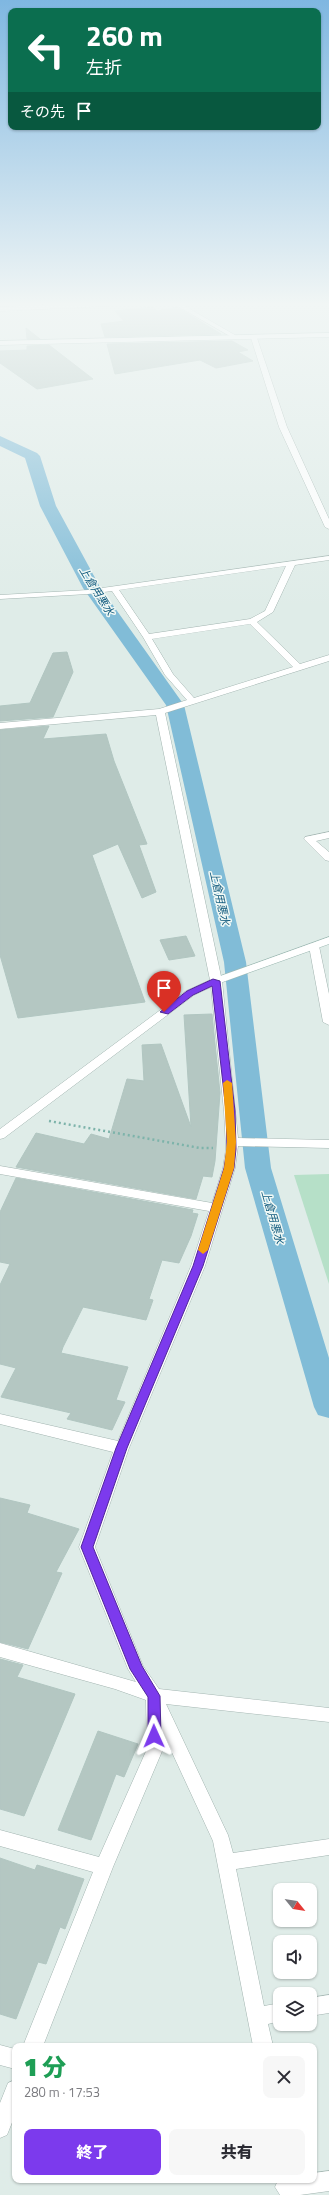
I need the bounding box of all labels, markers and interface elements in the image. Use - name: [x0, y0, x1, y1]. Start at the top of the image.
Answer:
- text: 260 m: [86, 14, 163, 57]
- icon: left: [20, 24, 72, 76]
- text: 左折: [86, 54, 122, 81]
- text: その先: [20, 100, 65, 123]
- icon: arrive: [73, 100, 95, 122]
- water label: 上倉用悪水: [76, 563, 119, 619]
- water label: 上倉用悪水: [206, 869, 234, 928]
- pin: [147, 971, 181, 1012]
- icon: arrive: [153, 977, 175, 999]
- water label: 上倉用悪水: [258, 1188, 289, 1247]
- position arrow: [133, 1715, 175, 1757]
- north arrow: [273, 1883, 317, 1927]
- map controls: [273, 1883, 317, 2031]
- button: sound: [273, 1935, 317, 1979]
- button: layers: [273, 1987, 317, 2031]
- text: 1 分: [24, 2049, 66, 2085]
- button: close: [263, 2056, 305, 2098]
- text: 280 m · 17:53: [24, 2082, 100, 2102]
- button: 終了: [24, 2129, 161, 2175]
- button: 共有: [169, 2129, 305, 2175]

